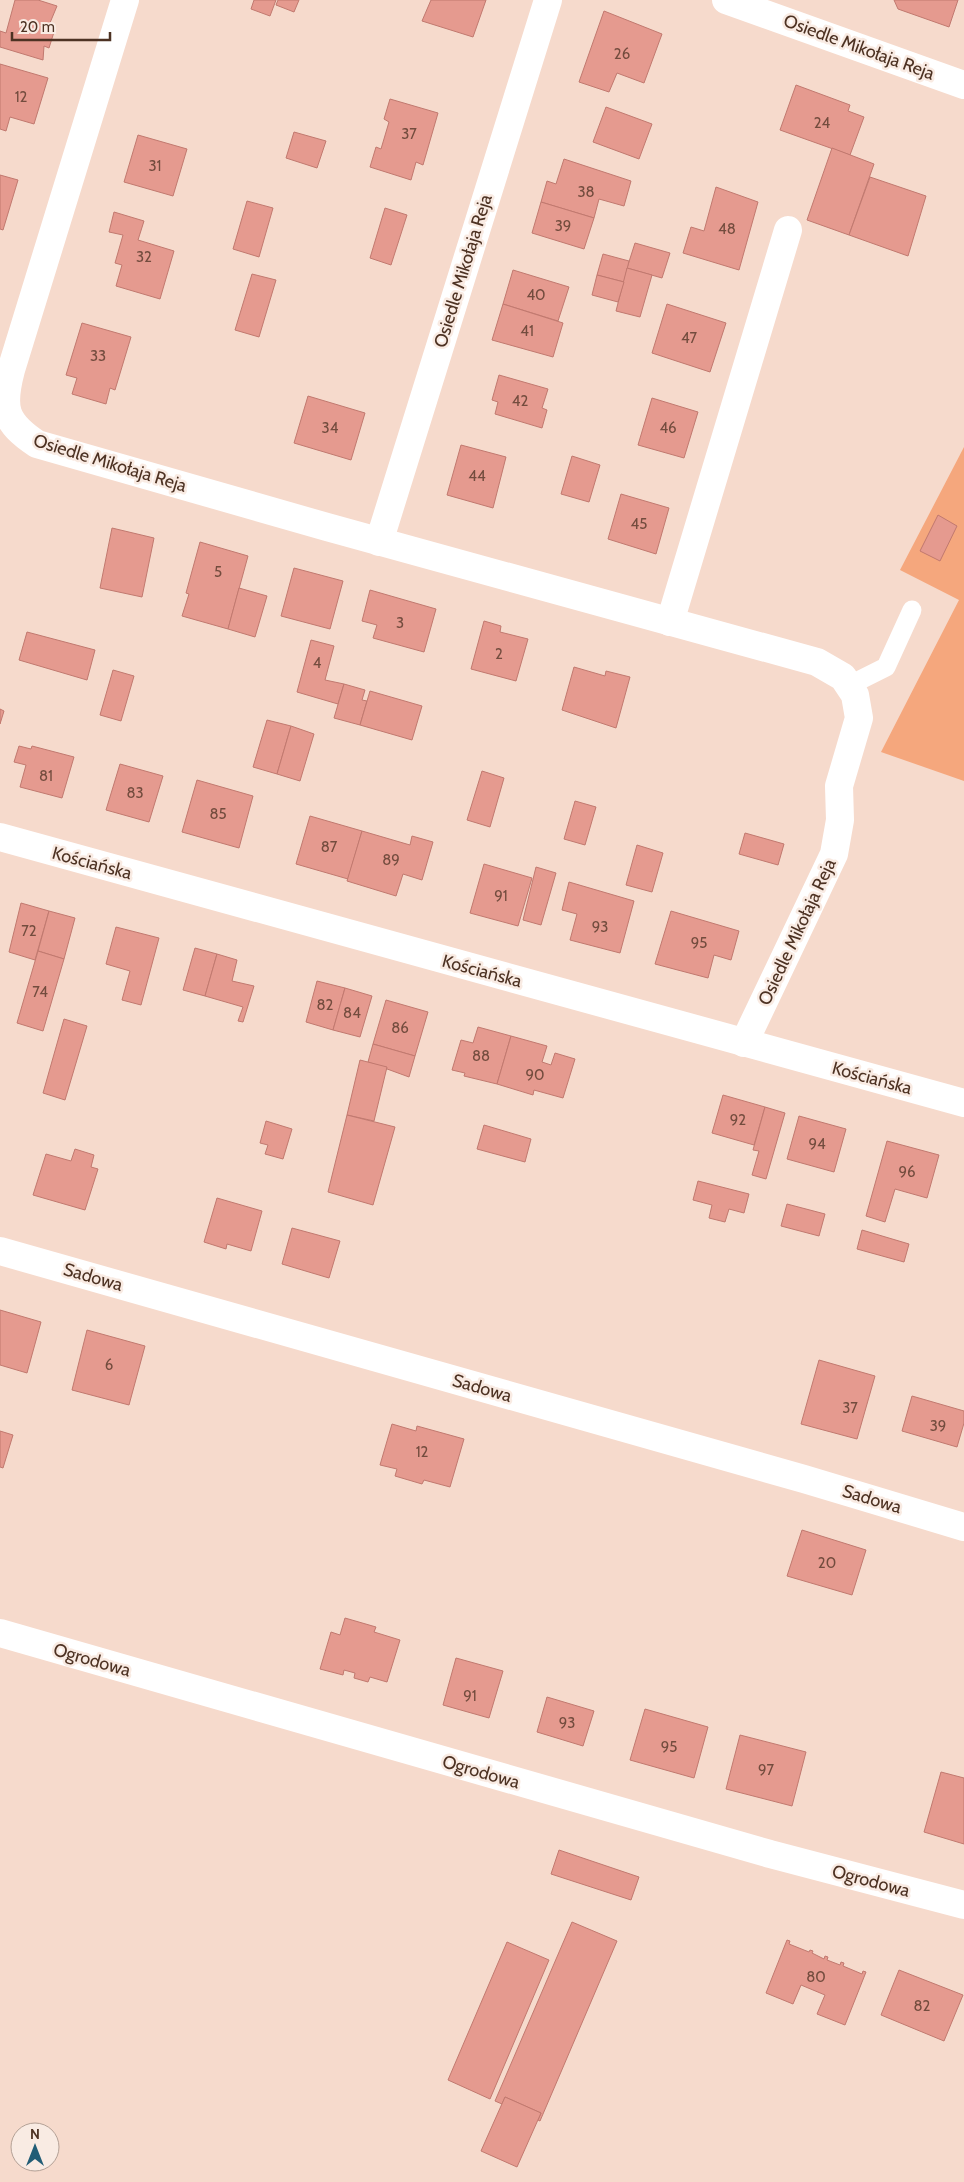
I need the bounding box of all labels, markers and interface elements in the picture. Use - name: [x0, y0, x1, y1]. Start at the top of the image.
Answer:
- street label: Osiedle Mikołaja Reja: [781, 9, 938, 85]
- scale bar: [12, 10, 110, 42]
- text: 20 m: [20, 18, 55, 36]
- house number: 26: [614, 45, 630, 63]
- house number: 12: [15, 88, 28, 106]
- house number: 24: [814, 114, 831, 132]
- house number: 37: [401, 125, 417, 143]
- house number: 31: [148, 157, 162, 175]
- house number: 38: [577, 183, 595, 201]
- street label: Osiedle Mikołaja Reja: [429, 191, 497, 350]
- house number: 39: [555, 217, 571, 235]
- house number: 48: [718, 220, 736, 238]
- house number: 32: [136, 248, 152, 266]
- house number: 40: [526, 286, 546, 304]
- house number: 41: [520, 322, 534, 340]
- house number: 47: [681, 329, 698, 347]
- house number: 33: [90, 347, 106, 365]
- house number: 42: [512, 392, 528, 410]
- house number: 34: [322, 419, 339, 437]
- house number: 46: [659, 419, 677, 437]
- street label: Osiedle Mikołaja Reja: [31, 429, 190, 497]
- house number: 44: [468, 467, 486, 485]
- house number: 45: [631, 515, 647, 533]
- house number: 5: [214, 563, 222, 581]
- house number: 3: [396, 614, 404, 632]
- house number: 2: [495, 645, 503, 663]
- house number: 4: [313, 654, 322, 672]
- house number: 81: [39, 767, 53, 785]
- house number: 83: [126, 784, 144, 802]
- house number: 85: [209, 805, 227, 823]
- house number: 87: [321, 838, 338, 856]
- street label: Kościańska: [50, 842, 135, 884]
- house number: 89: [382, 851, 400, 869]
- street label: Osiedle Mikołaja Reja: [753, 855, 841, 1009]
- house number: 91: [494, 887, 508, 905]
- house number: 93: [592, 918, 608, 936]
- house number: 72: [21, 922, 37, 940]
- house number: 95: [691, 934, 707, 952]
- street label: Kościańska: [440, 950, 525, 992]
- house number: 74: [32, 983, 48, 1001]
- house number: 82: [317, 996, 334, 1014]
- house number: 84: [343, 1004, 361, 1022]
- house number: 86: [391, 1019, 409, 1037]
- house number: 88: [472, 1047, 490, 1065]
- street label: Kościańska: [830, 1057, 915, 1099]
- house number: 90: [526, 1066, 545, 1084]
- house number: 92: [730, 1111, 746, 1129]
- house number: 94: [808, 1135, 826, 1153]
- house number: 96: [898, 1163, 916, 1181]
- street label: Sadowa: [61, 1258, 125, 1296]
- house number: 6: [105, 1356, 113, 1374]
- street label: Sadowa: [450, 1369, 514, 1407]
- house number: 37: [842, 1399, 858, 1417]
- house number: 39: [930, 1417, 946, 1435]
- house number: 12: [416, 1443, 429, 1461]
- street label: Sadowa: [840, 1480, 905, 1518]
- house number: 20: [818, 1554, 836, 1572]
- street label: Ogrodowa: [51, 1638, 134, 1682]
- house number: 91: [463, 1687, 477, 1705]
- house number: 93: [559, 1714, 575, 1732]
- house number: 95: [661, 1738, 677, 1756]
- street label: Ogrodowa: [440, 1750, 523, 1794]
- house number: 97: [758, 1761, 774, 1779]
- street label: Ogrodowa: [830, 1860, 913, 1902]
- house number: 80: [806, 1968, 826, 1986]
- house number: 82: [914, 1997, 931, 2015]
- north arrow: [10, 2122, 60, 2172]
- text: N: [30, 2125, 40, 2143]

